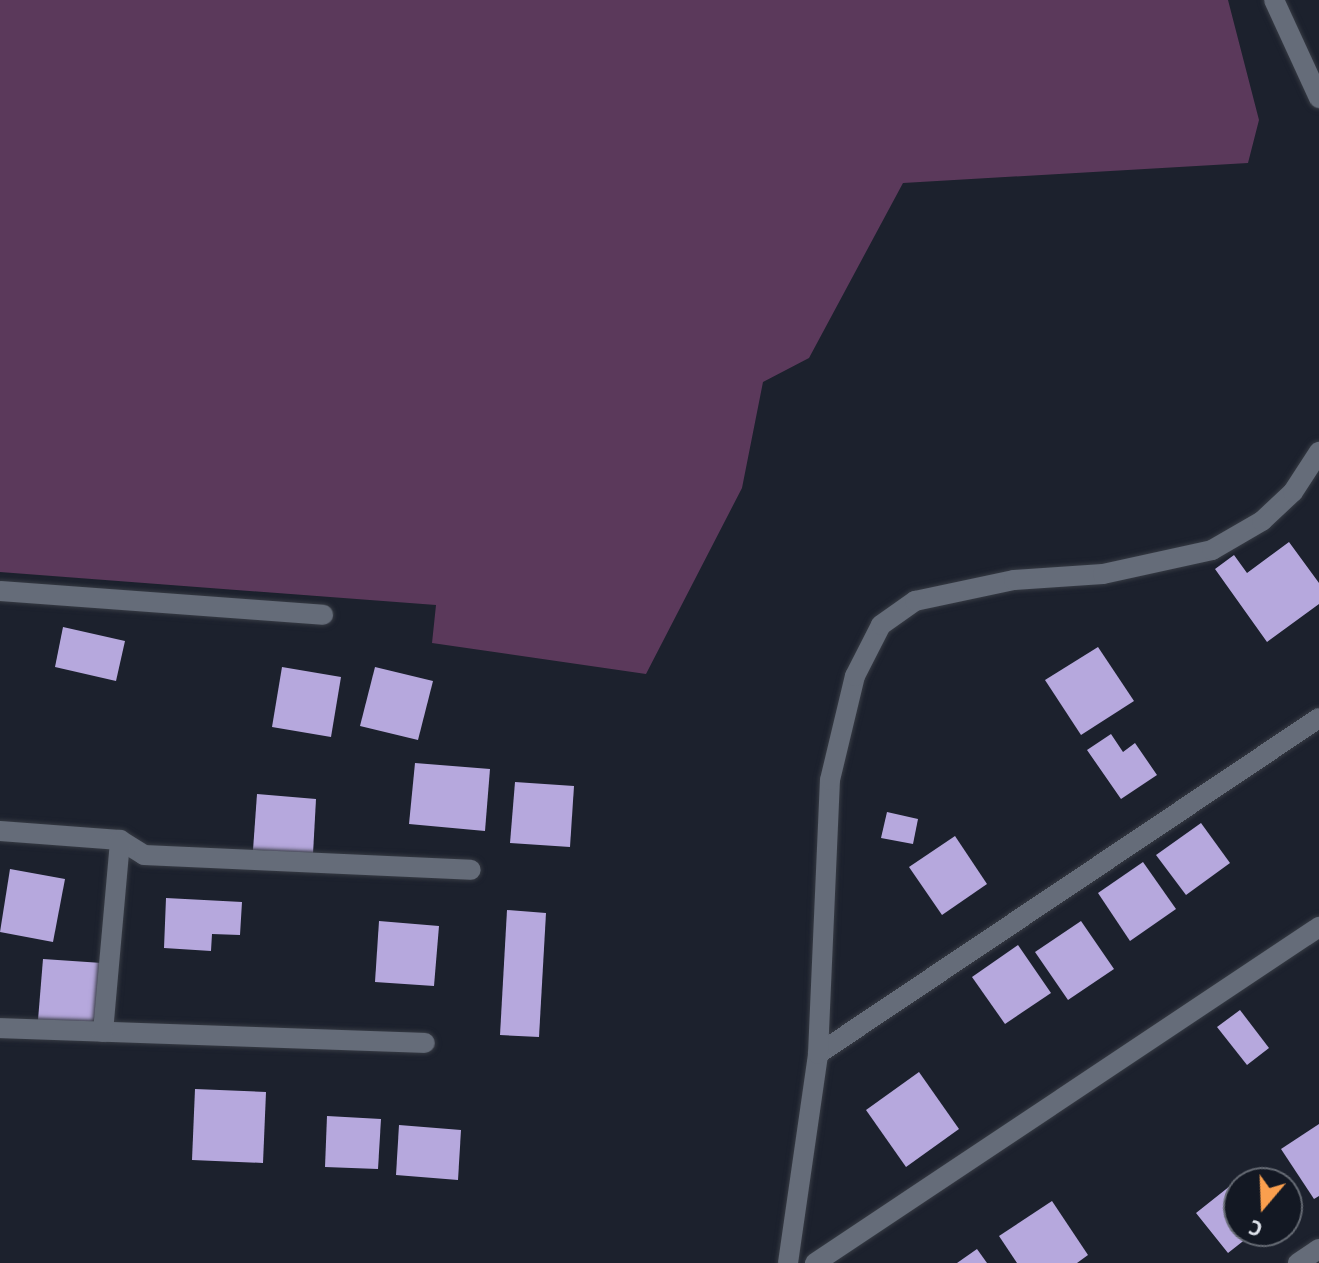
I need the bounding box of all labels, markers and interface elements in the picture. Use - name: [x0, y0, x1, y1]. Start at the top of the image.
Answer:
- north arrow: [1223, 1167, 1303, 1247]
- text: С: [1247, 1215, 1265, 1240]

